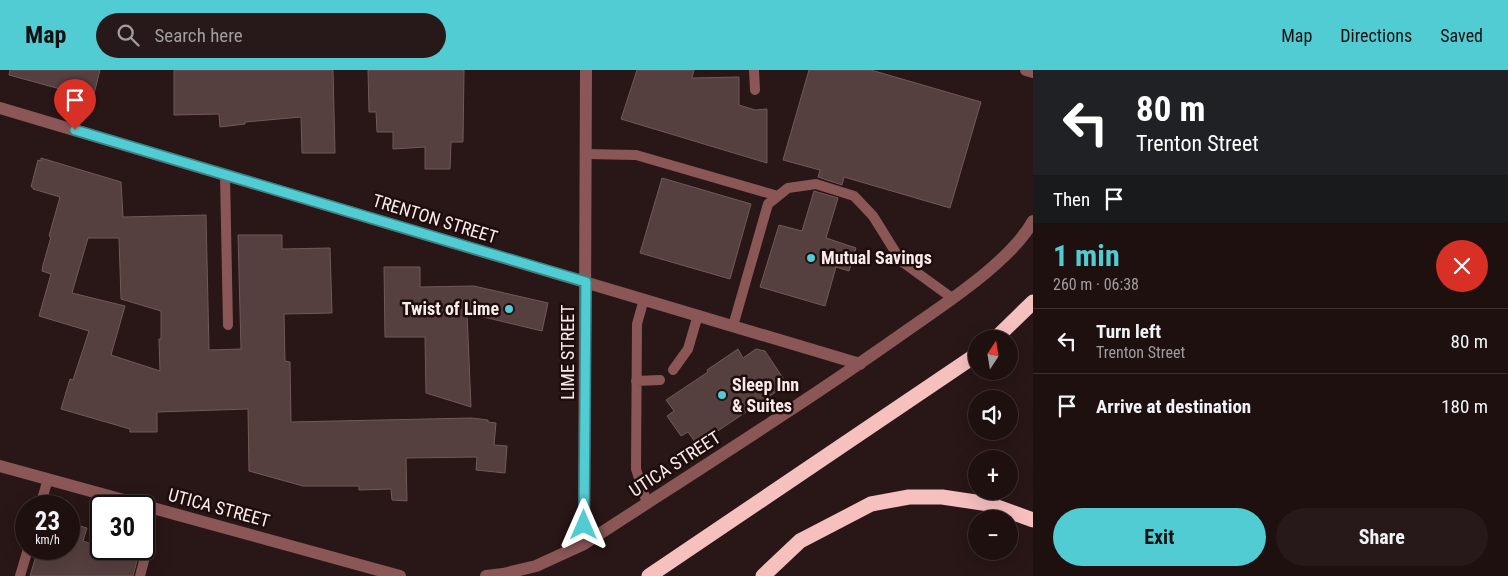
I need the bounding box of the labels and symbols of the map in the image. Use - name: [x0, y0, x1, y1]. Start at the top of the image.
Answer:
- pin: [54, 79, 96, 130]
- street label: TRENTON STREET: [370, 190, 500, 248]
- place label: Mutual Savings: [821, 247, 932, 268]
- marker: Mutual Savings: [805, 252, 817, 264]
- place label: Twist of Lime: [402, 298, 499, 319]
- marker: Twist of Lime: [503, 303, 515, 315]
- street label: LIME STREET: [557, 304, 578, 400]
- north arrow: [968, 330, 1018, 380]
- place label: Sleep Inn & Suites: [732, 374, 799, 416]
- marker: Sleep Inn & Suites: [716, 389, 728, 401]
- street label: UTICA STREET: [625, 426, 724, 501]
- street label: UTICA STREET: [166, 484, 272, 531]
- speed limit sign: 30: [90, 495, 155, 560]
- position arrow: [557, 498, 609, 550]

